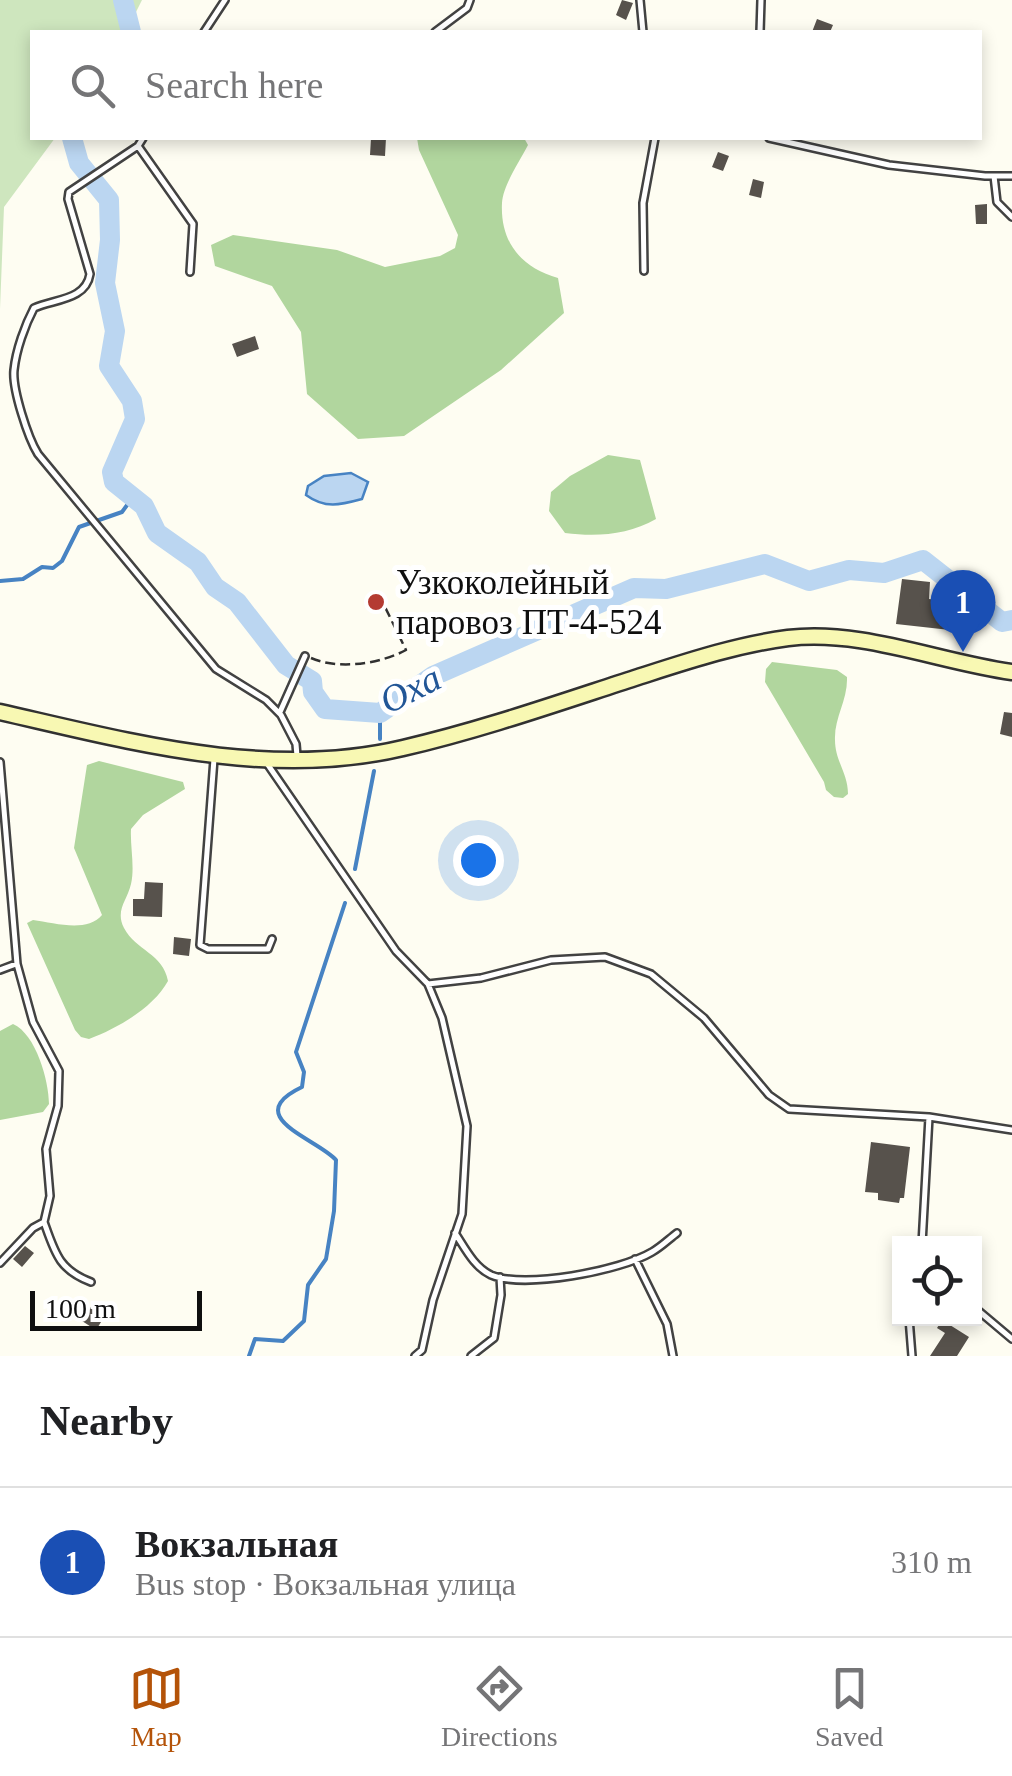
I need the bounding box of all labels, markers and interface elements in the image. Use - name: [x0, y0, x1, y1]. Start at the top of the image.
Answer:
- search box: [30, 30, 982, 140]
- icon: search: [65, 58, 120, 113]
- text: Search here: [145, 64, 323, 106]
- place label: Узкоколейный паровоз ПТ-4-524: [396, 563, 662, 642]
- pin: 1: [930, 570, 996, 652]
- marker: Узкоколейный паровоз ПТ-4-524: [365, 591, 387, 613]
- water label: Оха: [372, 656, 448, 722]
- your location: [453, 835, 504, 886]
- map controls: [892, 1236, 982, 1326]
- button: locate: [892, 1236, 982, 1326]
- scale bar: [30, 1286, 202, 1330]
- text: 100 m: [45, 1293, 116, 1324]
- text: Nearby: [40, 1398, 173, 1444]
- text: Вокзальная: [135, 1523, 338, 1565]
- text: 1: [65, 1544, 81, 1580]
- text: 310 m: [891, 1544, 972, 1580]
- text: Bus stop · Вокзальная улица: [135, 1566, 516, 1602]
- tab: Map: [129, 1661, 184, 1753]
- tab: Directions: [441, 1661, 558, 1753]
- tab: Saved: [815, 1661, 883, 1753]

